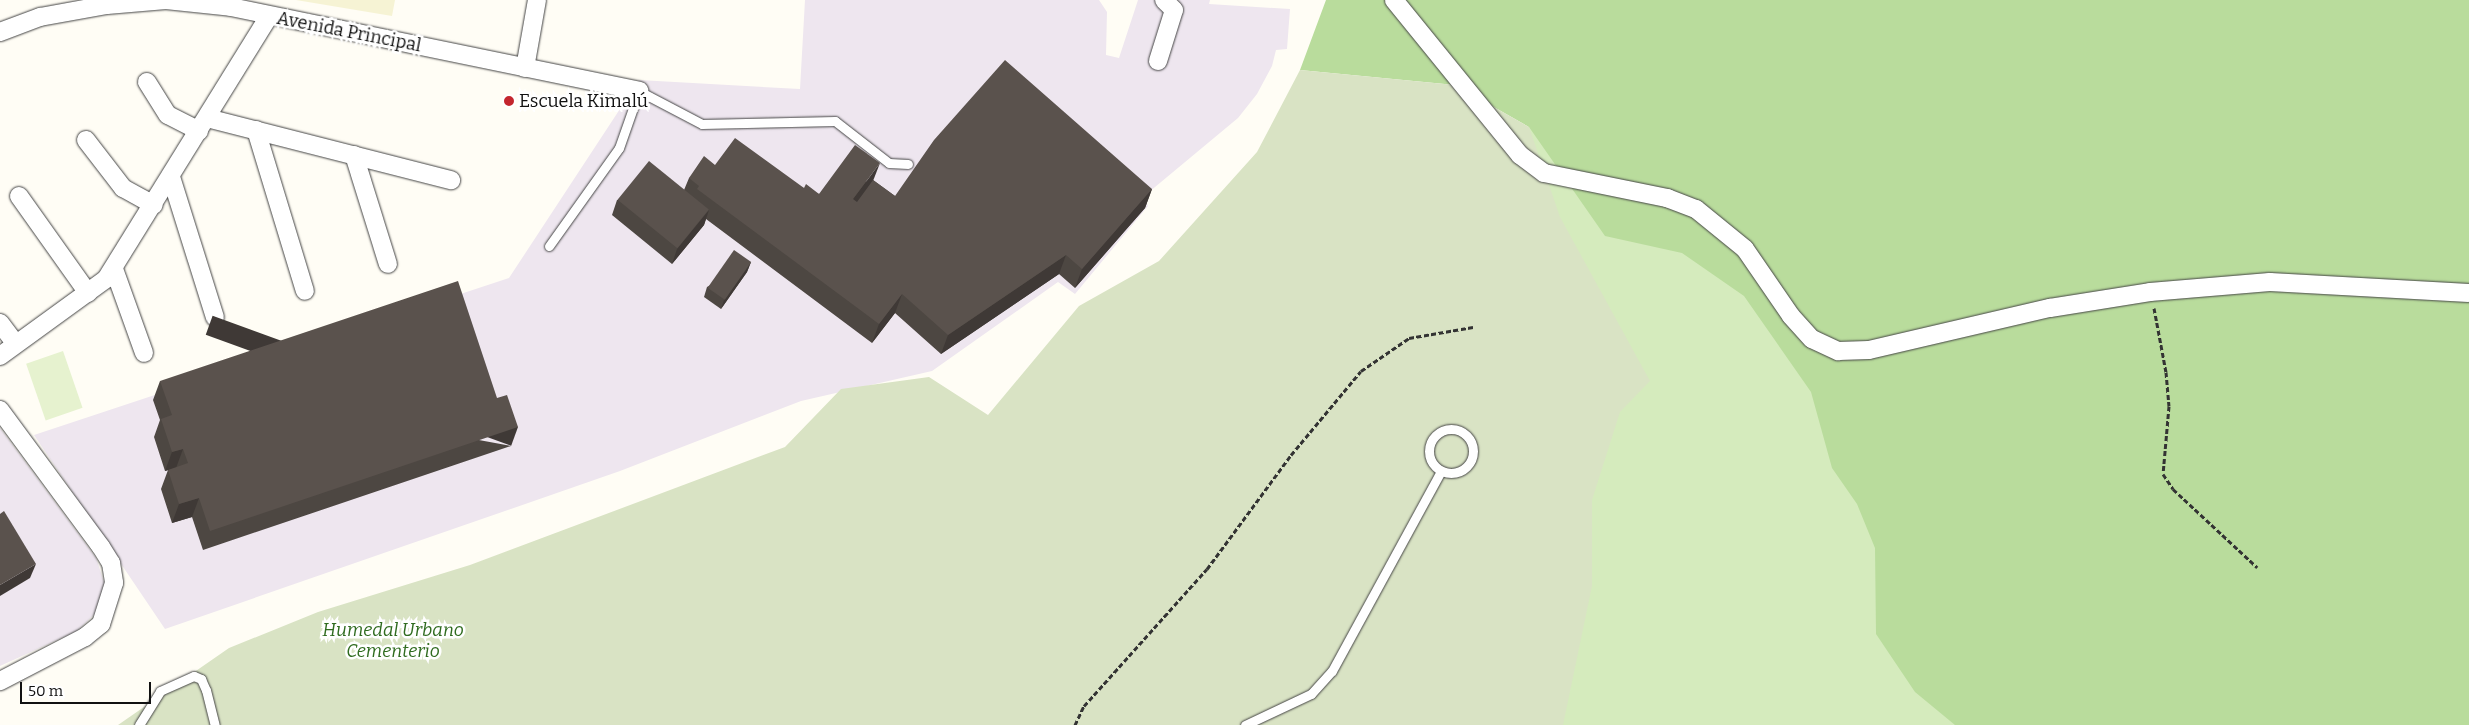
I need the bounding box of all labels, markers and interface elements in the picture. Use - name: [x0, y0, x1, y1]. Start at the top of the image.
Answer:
- street label: Avenida Principal: [275, 7, 423, 57]
- place label: Escuela Kimalú: [519, 90, 648, 112]
- marker: Escuela Kimalú: [503, 95, 515, 107]
- park label: Humedal Urbano Cementerio: [322, 620, 464, 662]
- scale bar: [22, 672, 154, 704]
- text: 50 m: [28, 682, 63, 700]

